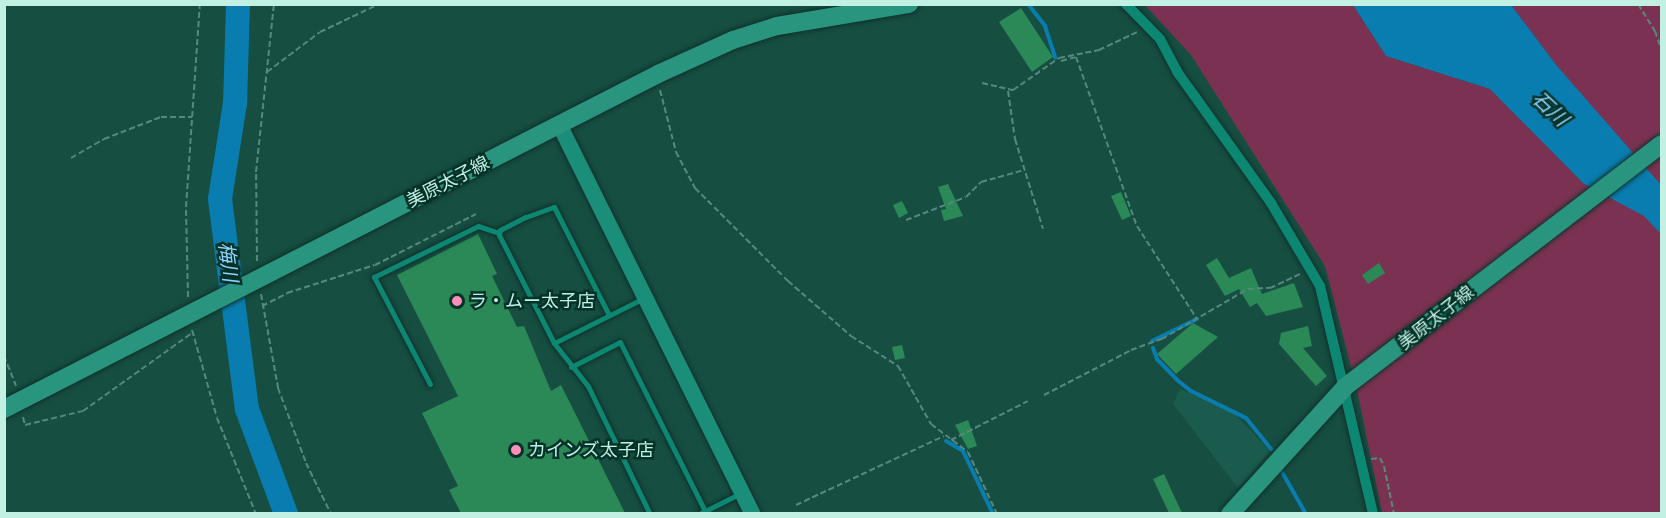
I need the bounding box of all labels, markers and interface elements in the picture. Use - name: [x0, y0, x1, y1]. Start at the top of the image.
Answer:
- water label: 石川: [1527, 87, 1573, 131]
- street label: 美原太子線: [403, 152, 493, 212]
- water label: 梅川: [214, 241, 242, 283]
- street label: 美原太子線: [1394, 282, 1478, 354]
- place label: ラ・ムー太子店: [469, 290, 595, 312]
- marker: ラ・ムー太子店: [450, 294, 464, 308]
- place label: カインズ太子店: [528, 439, 654, 461]
- marker: カインズ太子店: [509, 443, 523, 457]

